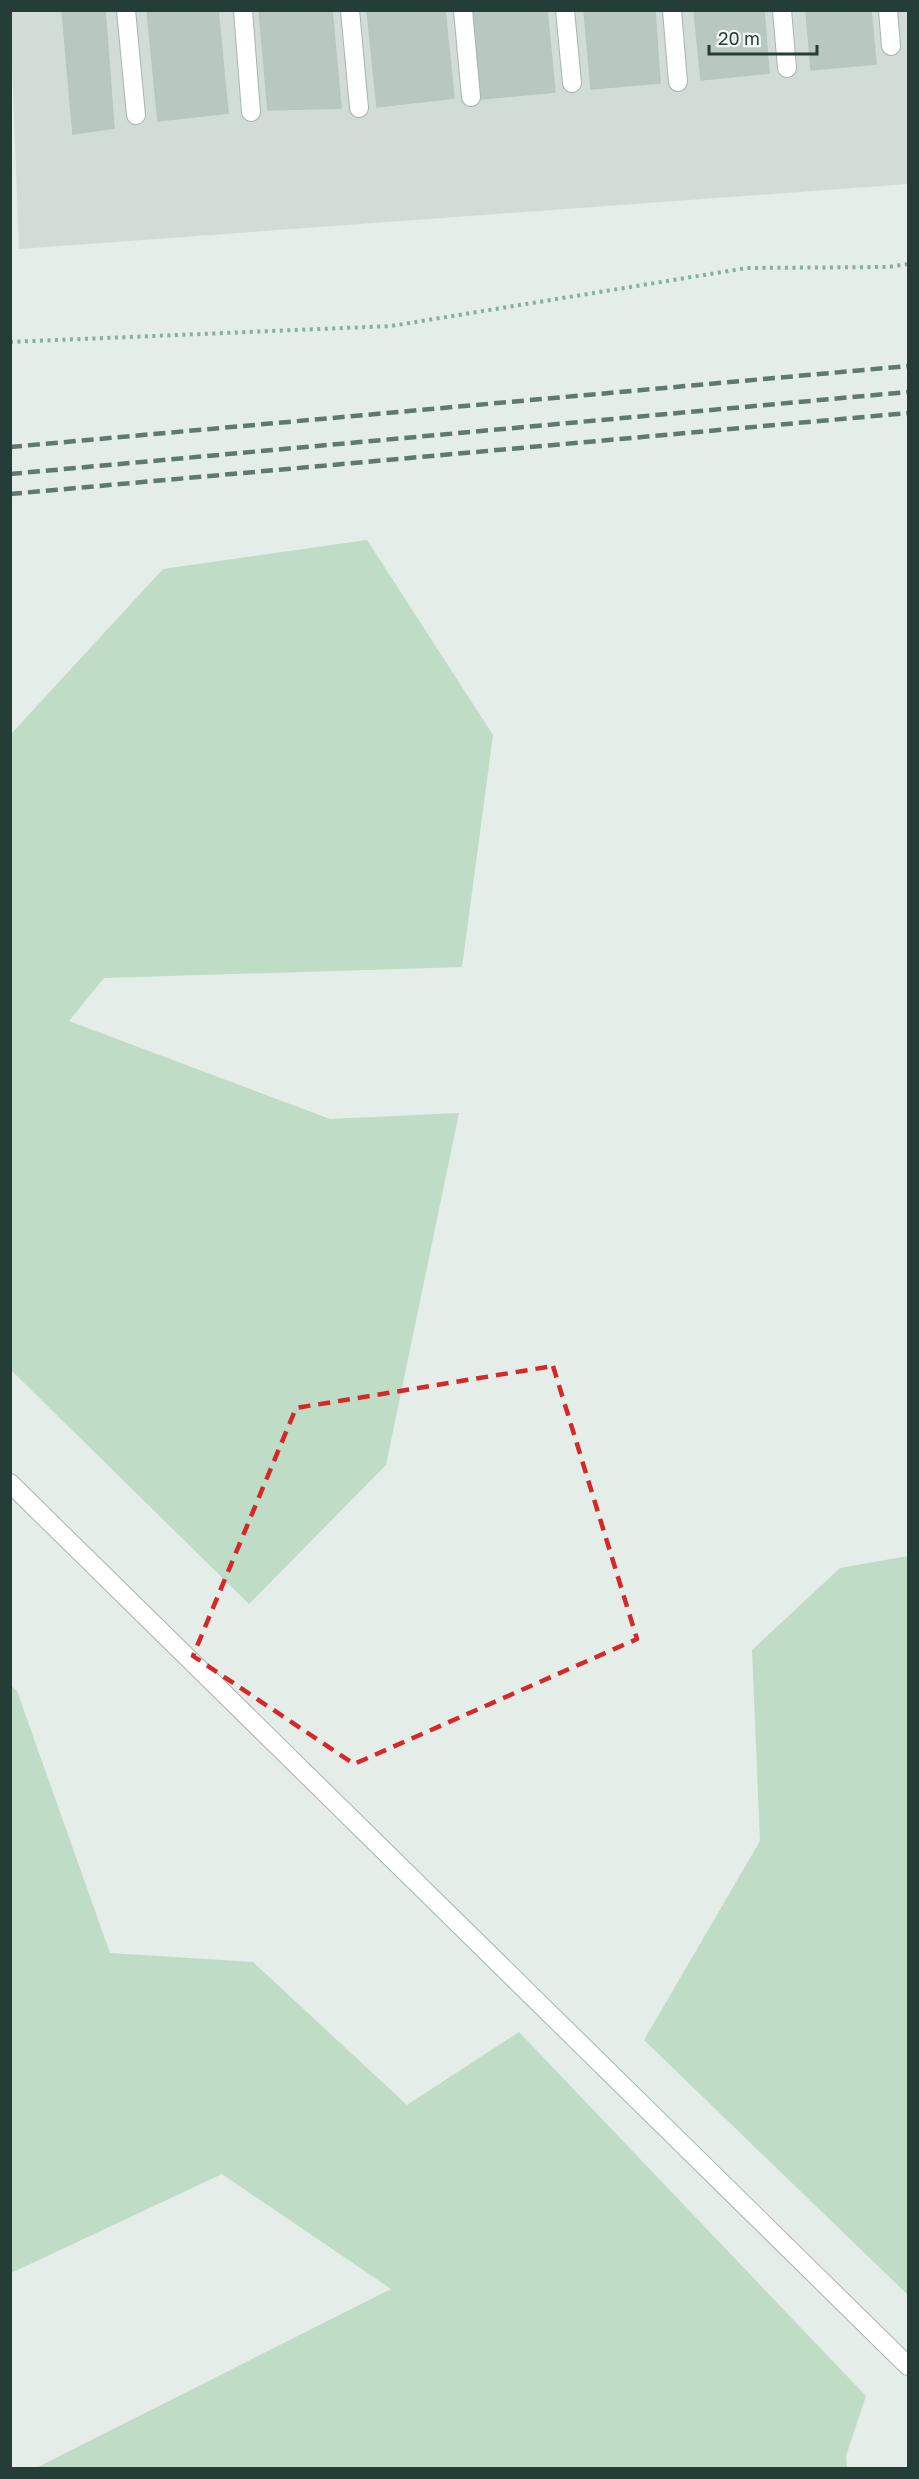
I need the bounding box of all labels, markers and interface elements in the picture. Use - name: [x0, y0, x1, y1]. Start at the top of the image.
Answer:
- scale bar: [709, 18, 817, 56]
- text: 20 m: [718, 27, 760, 49]

